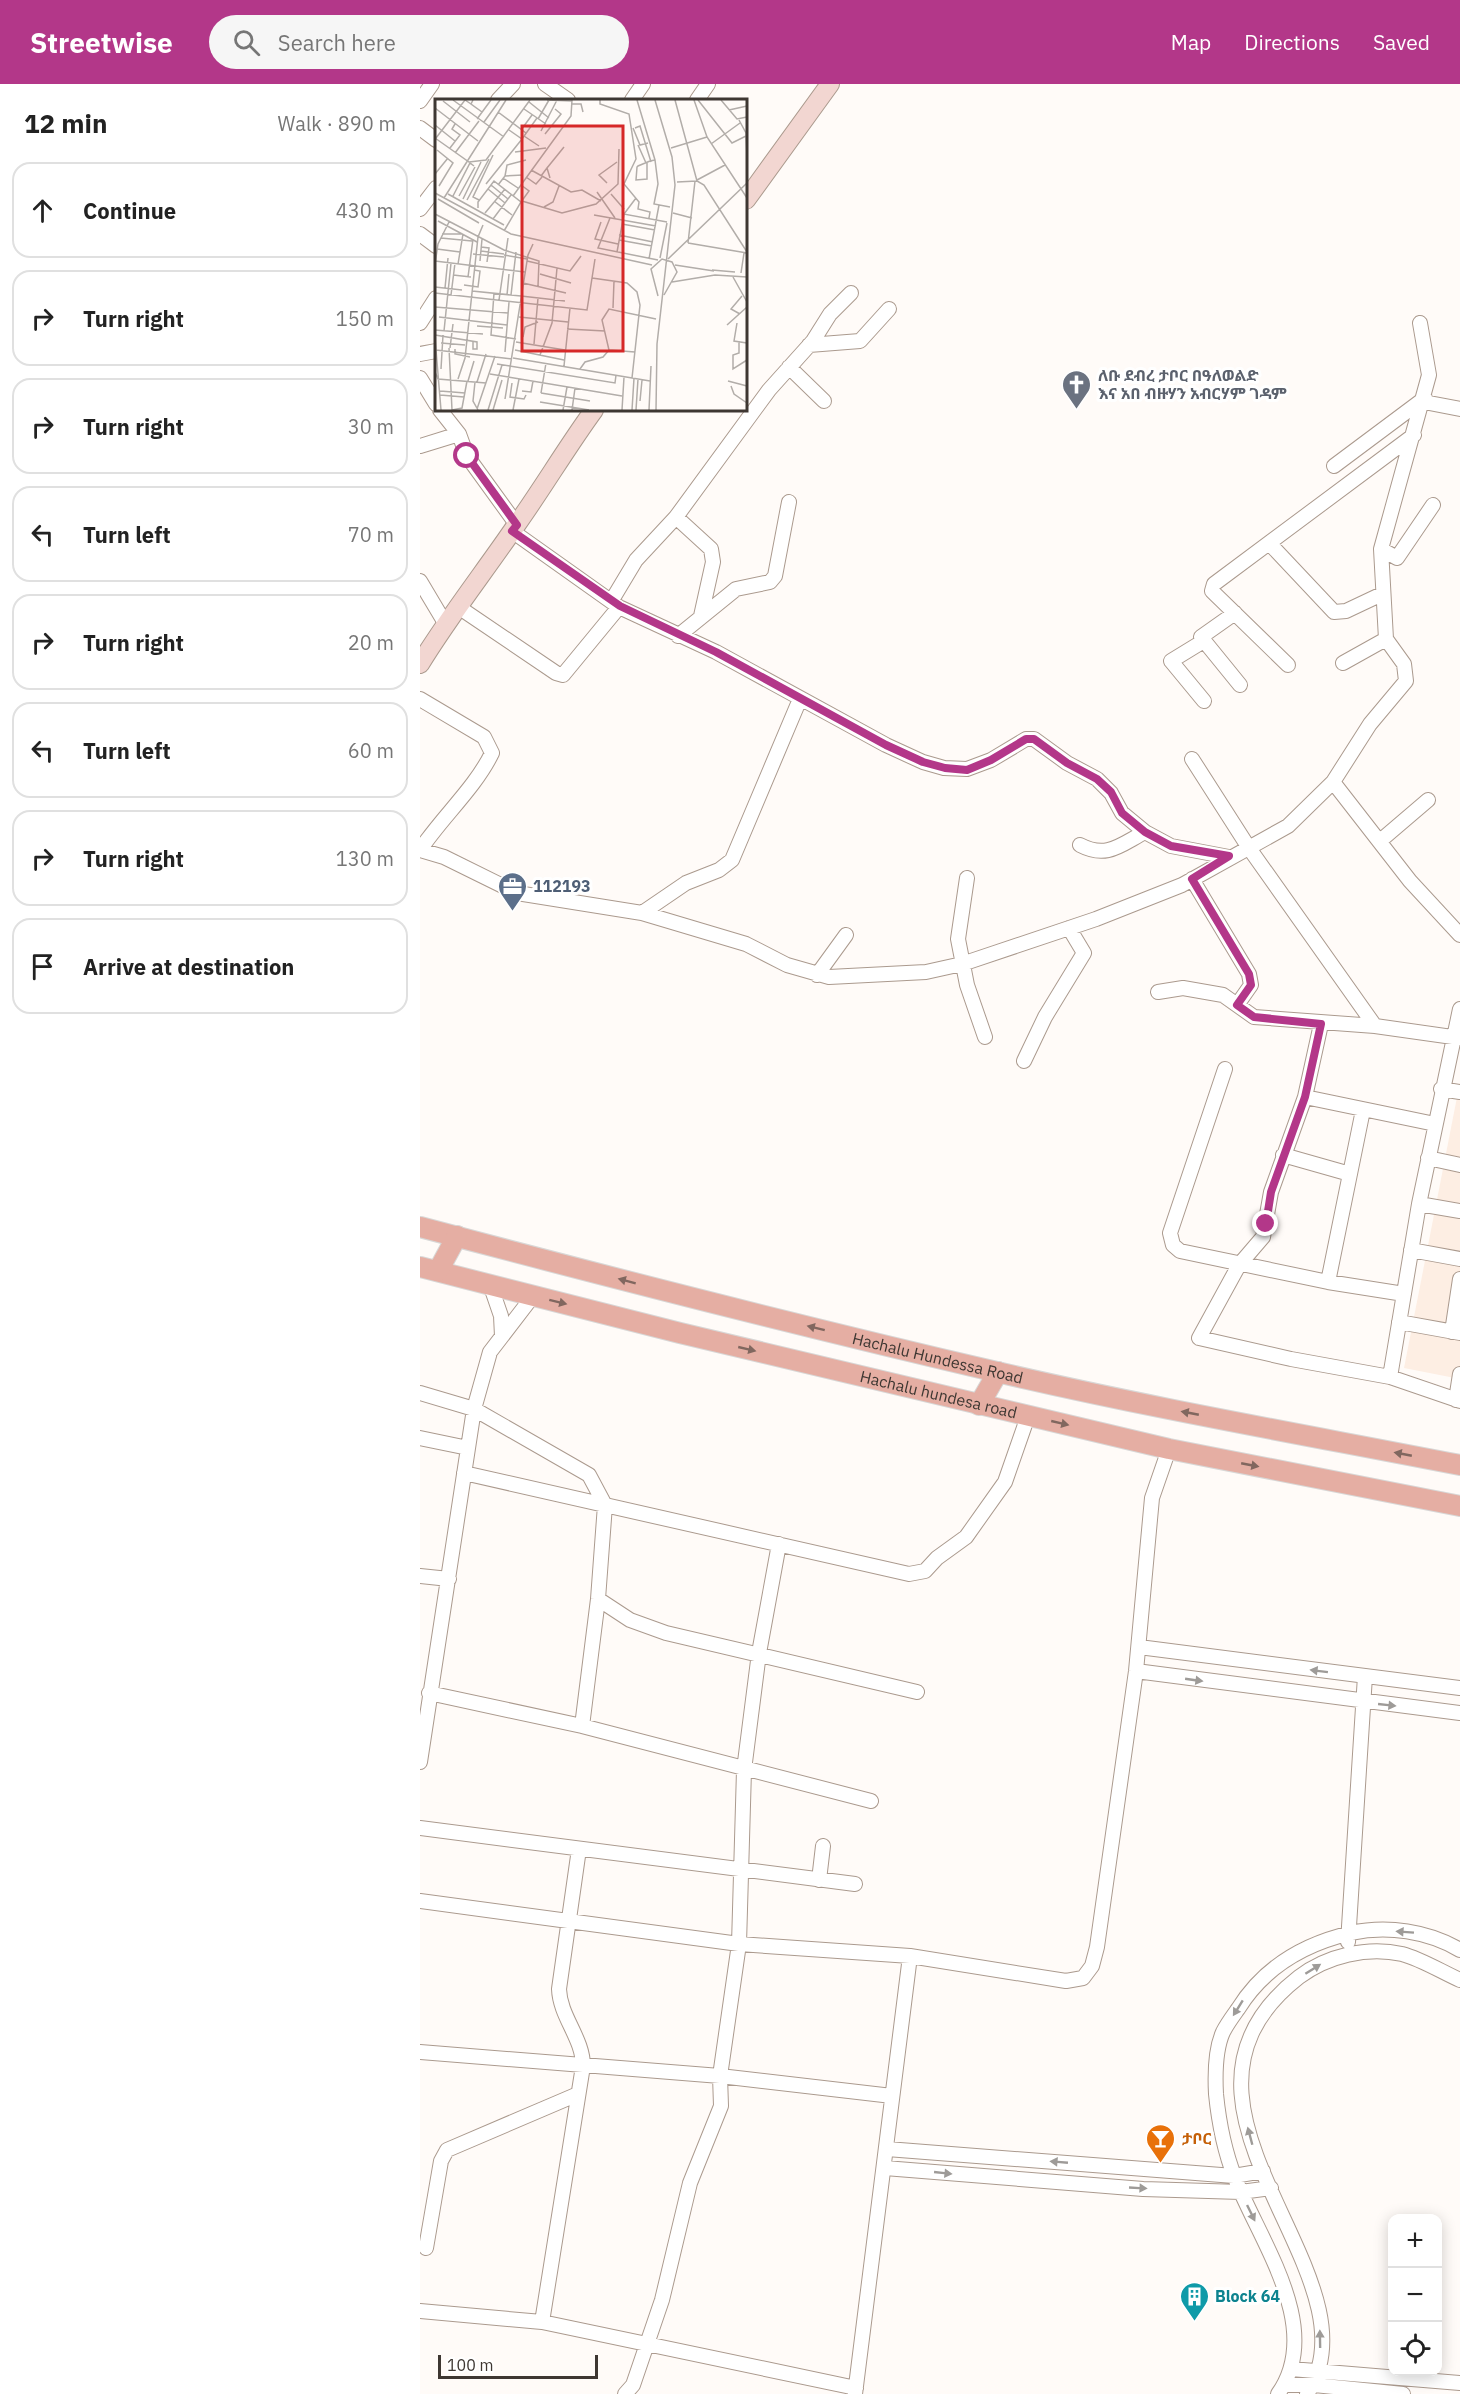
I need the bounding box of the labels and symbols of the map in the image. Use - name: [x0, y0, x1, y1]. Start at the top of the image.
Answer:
- inset map: [435, 99, 747, 411]
- place label: ለቡ ደብረ ታቦር በዓለወልድ እና አበ ብዙሃን አብርሃም ገዳም: [1098, 365, 1287, 403]
- church icon: ለቡ ደብረ ታቦር በዓለወልድ እና አበ ብዙሃን አብርሃም ገዳም: [1061, 368, 1093, 410]
- route start: [453, 442, 479, 468]
- office icon: 112193: [496, 870, 528, 912]
- place label: 112193: [533, 876, 591, 896]
- route end: [1252, 1210, 1278, 1236]
- one-way arrow: [618, 1276, 636, 1286]
- one-way arrow: [549, 1298, 567, 1307]
- one-way arrow: [807, 1322, 825, 1332]
- street label: Hachalu Hundessa Road: [850, 1328, 1025, 1388]
- one-way arrow: [738, 1345, 756, 1355]
- street label: Hachalu hundesa road: [858, 1366, 1019, 1423]
- one-way arrow: [1181, 1408, 1200, 1417]
- one-way arrow: [1050, 1419, 1069, 1429]
- one-way arrow: [1393, 1449, 1412, 1458]
- one-way arrow: [1241, 1461, 1260, 1470]
- one-way arrow: [1309, 1666, 1328, 1675]
- one-way arrow: [1184, 1675, 1203, 1684]
- one-way arrow: [1378, 1700, 1397, 1710]
- one-way arrow: [1396, 1927, 1415, 1936]
- one-way arrow: [1304, 1963, 1321, 1974]
- one-way arrow: [1232, 2000, 1244, 2016]
- bar icon: ታቦር: [1145, 2122, 1177, 2164]
- one-way arrow: [1245, 2127, 1254, 2145]
- place label: ታቦር: [1182, 2128, 1212, 2148]
- one-way arrow: [1049, 2158, 1068, 2167]
- one-way arrow: [934, 2168, 953, 2178]
- one-way arrow: [1128, 2184, 1147, 2193]
- one-way arrow: [1247, 2205, 1256, 2222]
- building icon: Block 64: [1178, 2280, 1210, 2322]
- place label: Block 64: [1215, 2286, 1280, 2306]
- one-way arrow: [1316, 2329, 1325, 2348]
- scale bar: [438, 2352, 598, 2380]

